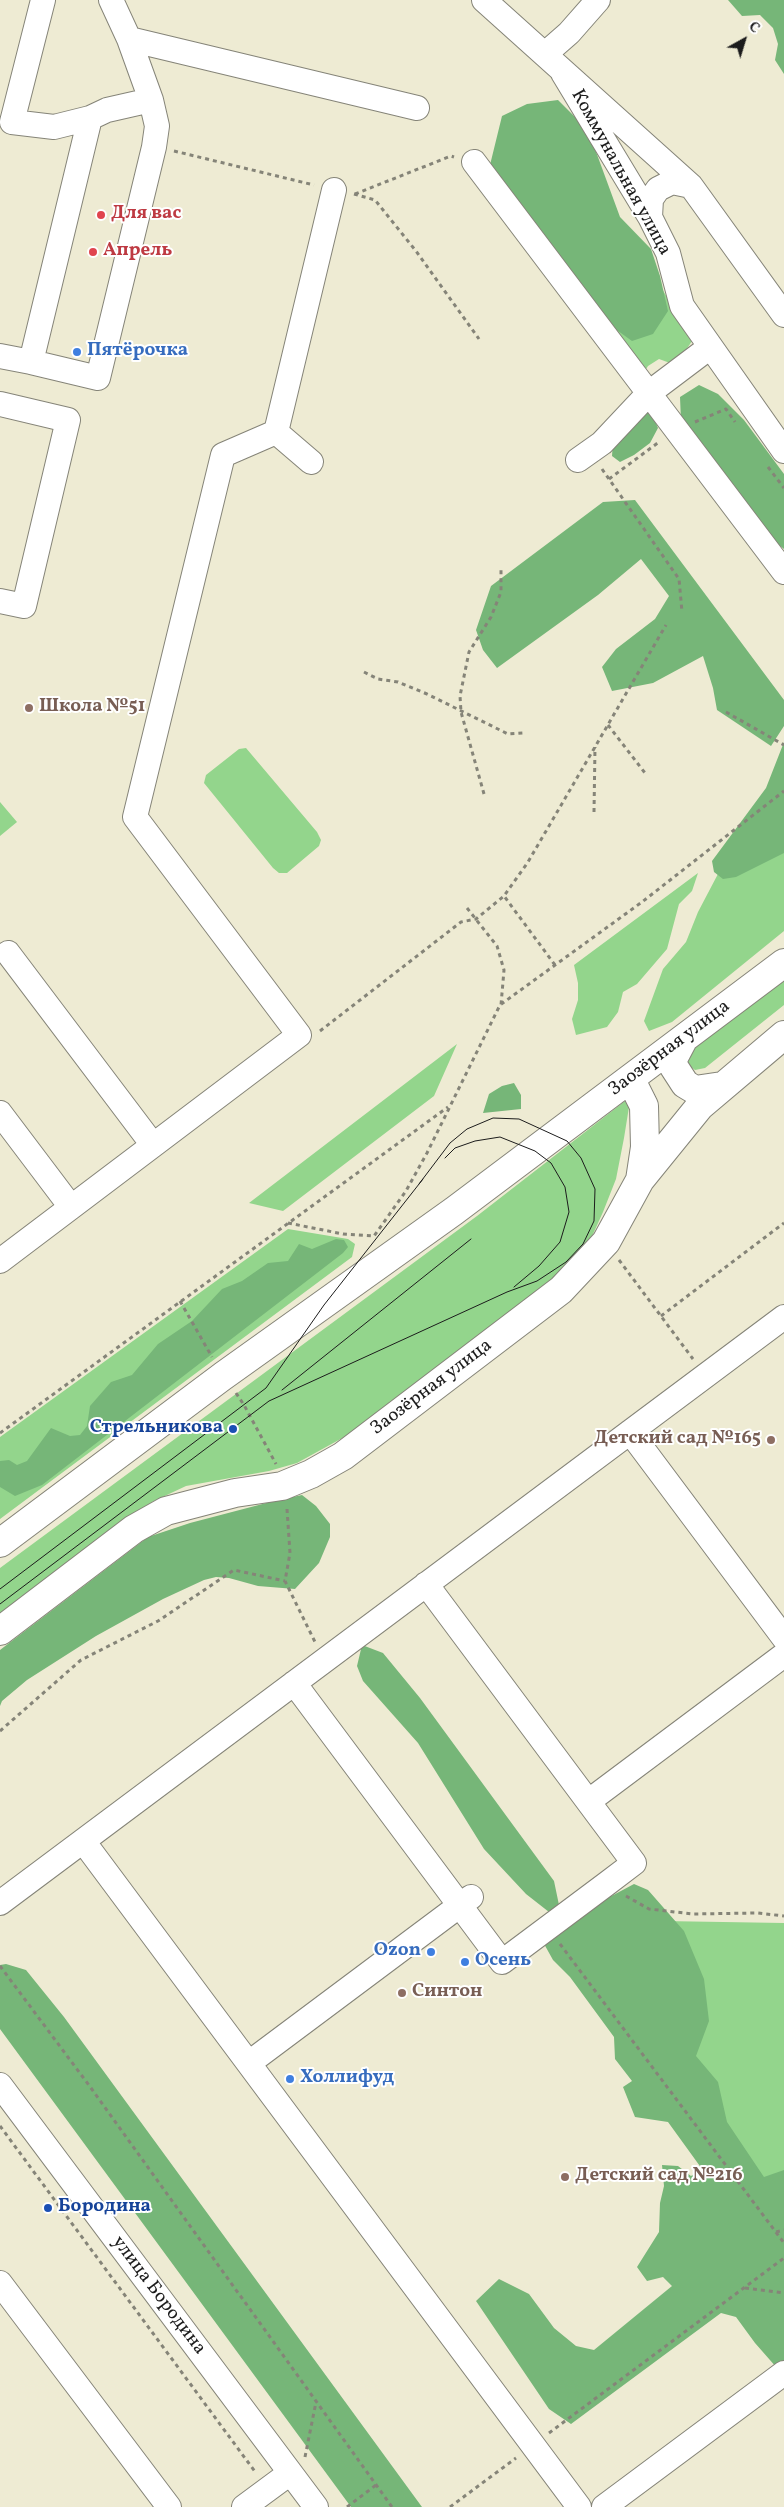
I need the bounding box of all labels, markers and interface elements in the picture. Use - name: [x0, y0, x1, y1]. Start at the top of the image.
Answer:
- north arrow: [719, 15, 769, 65]
- text: С: [744, 18, 763, 38]
- street label: Коммунальная улица: [565, 86, 675, 260]
- place label: Для вас: [111, 204, 181, 226]
- marker: Для вас: [95, 209, 107, 221]
- place label: Апрель: [103, 241, 172, 263]
- marker: Апрель: [87, 246, 99, 258]
- place label: Пятёрочка: [87, 341, 188, 363]
- marker: Пятёрочка: [71, 346, 83, 358]
- place label: Школа №51: [39, 697, 145, 719]
- marker: Школа №51: [23, 702, 35, 714]
- street label: Заозёрная улица: [605, 996, 735, 1102]
- street label: Заозёрная улица: [367, 1335, 497, 1441]
- place label: Стрельникова: [90, 1418, 223, 1440]
- marker: Стрельникова: [227, 1423, 239, 1435]
- place label: Детский сад №165: [594, 1429, 761, 1451]
- marker: Детский сад №165: [765, 1434, 777, 1446]
- place label: Ozon: [374, 1941, 421, 1963]
- marker: Ozon: [425, 1946, 437, 1958]
- place label: Осень: [475, 1951, 531, 1973]
- marker: Осень: [459, 1956, 471, 1968]
- place label: Синтон: [412, 1982, 482, 2004]
- marker: Синтон: [396, 1987, 408, 1999]
- place label: Холлифуд: [300, 2068, 394, 2090]
- marker: Холлифуд: [284, 2073, 296, 2085]
- place label: Детский сад №216: [575, 2166, 743, 2188]
- marker: Детский сад №216: [559, 2171, 571, 2183]
- place label: Бородина: [58, 2197, 151, 2219]
- marker: Бородина: [42, 2202, 54, 2214]
- street label: улица Бородина: [106, 2232, 210, 2360]

